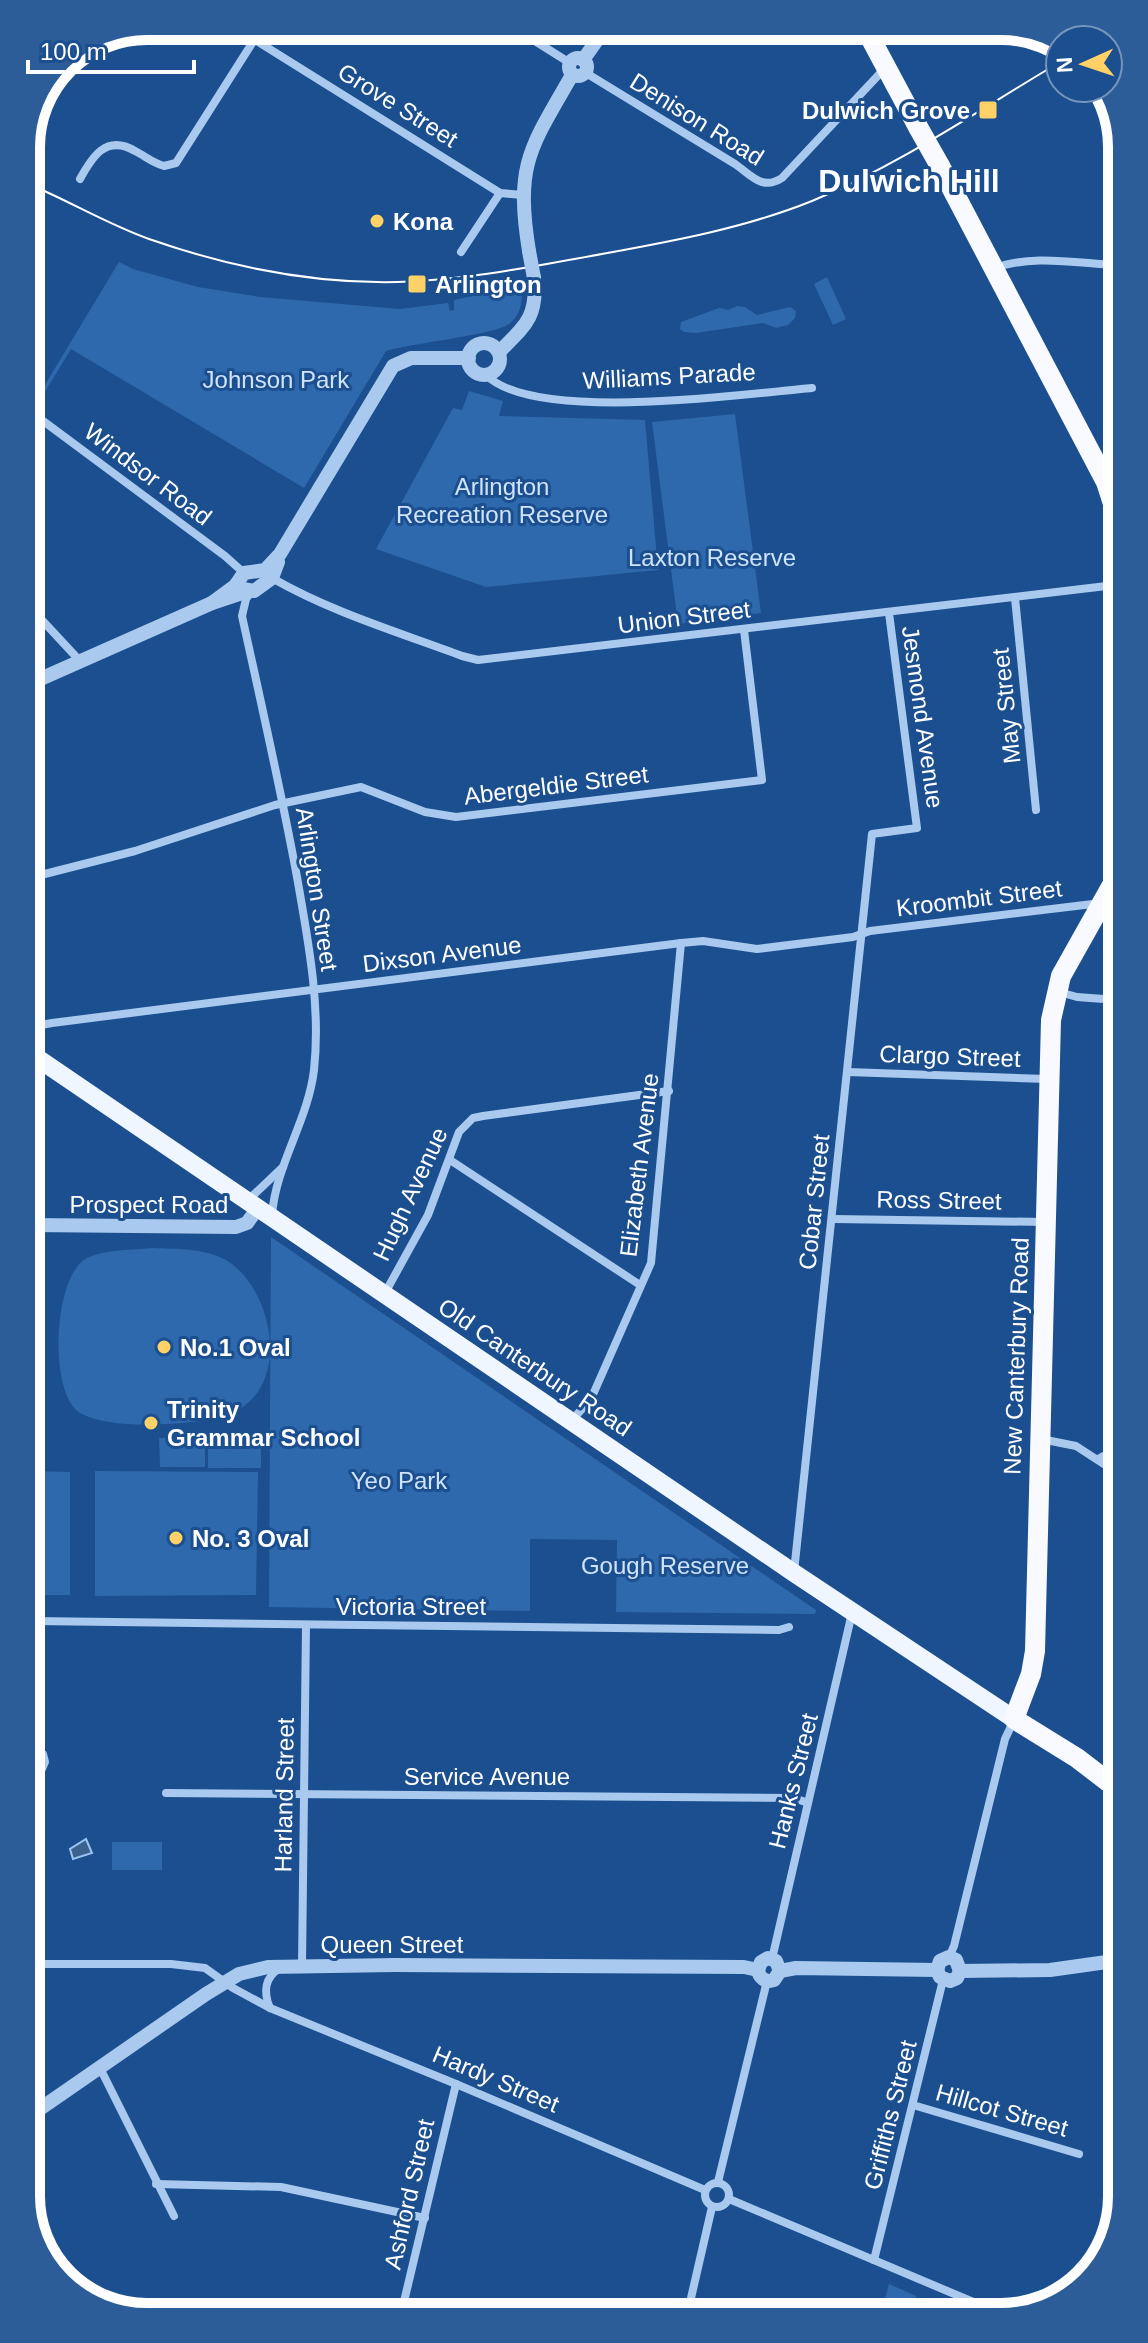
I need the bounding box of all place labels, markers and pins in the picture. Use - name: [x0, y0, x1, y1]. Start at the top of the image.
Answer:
- place label: Dulwich Grove: [802, 97, 970, 124]
- marker: Dulwich Grove: [977, 99, 999, 121]
- place label: Kona: [393, 208, 454, 235]
- marker: Kona: [368, 212, 386, 230]
- place label: Arlington: [435, 271, 542, 298]
- marker: Arlington: [406, 273, 428, 295]
- place label: No.1 Oval: [180, 1334, 291, 1361]
- marker: No.1 Oval: [155, 1338, 173, 1356]
- place label: Trinity Grammar School: [167, 1396, 360, 1451]
- marker: Trinity Grammar School: [142, 1414, 160, 1432]
- place label: No. 3 Oval: [192, 1525, 309, 1552]
- marker: No. 3 Oval: [167, 1529, 185, 1547]

